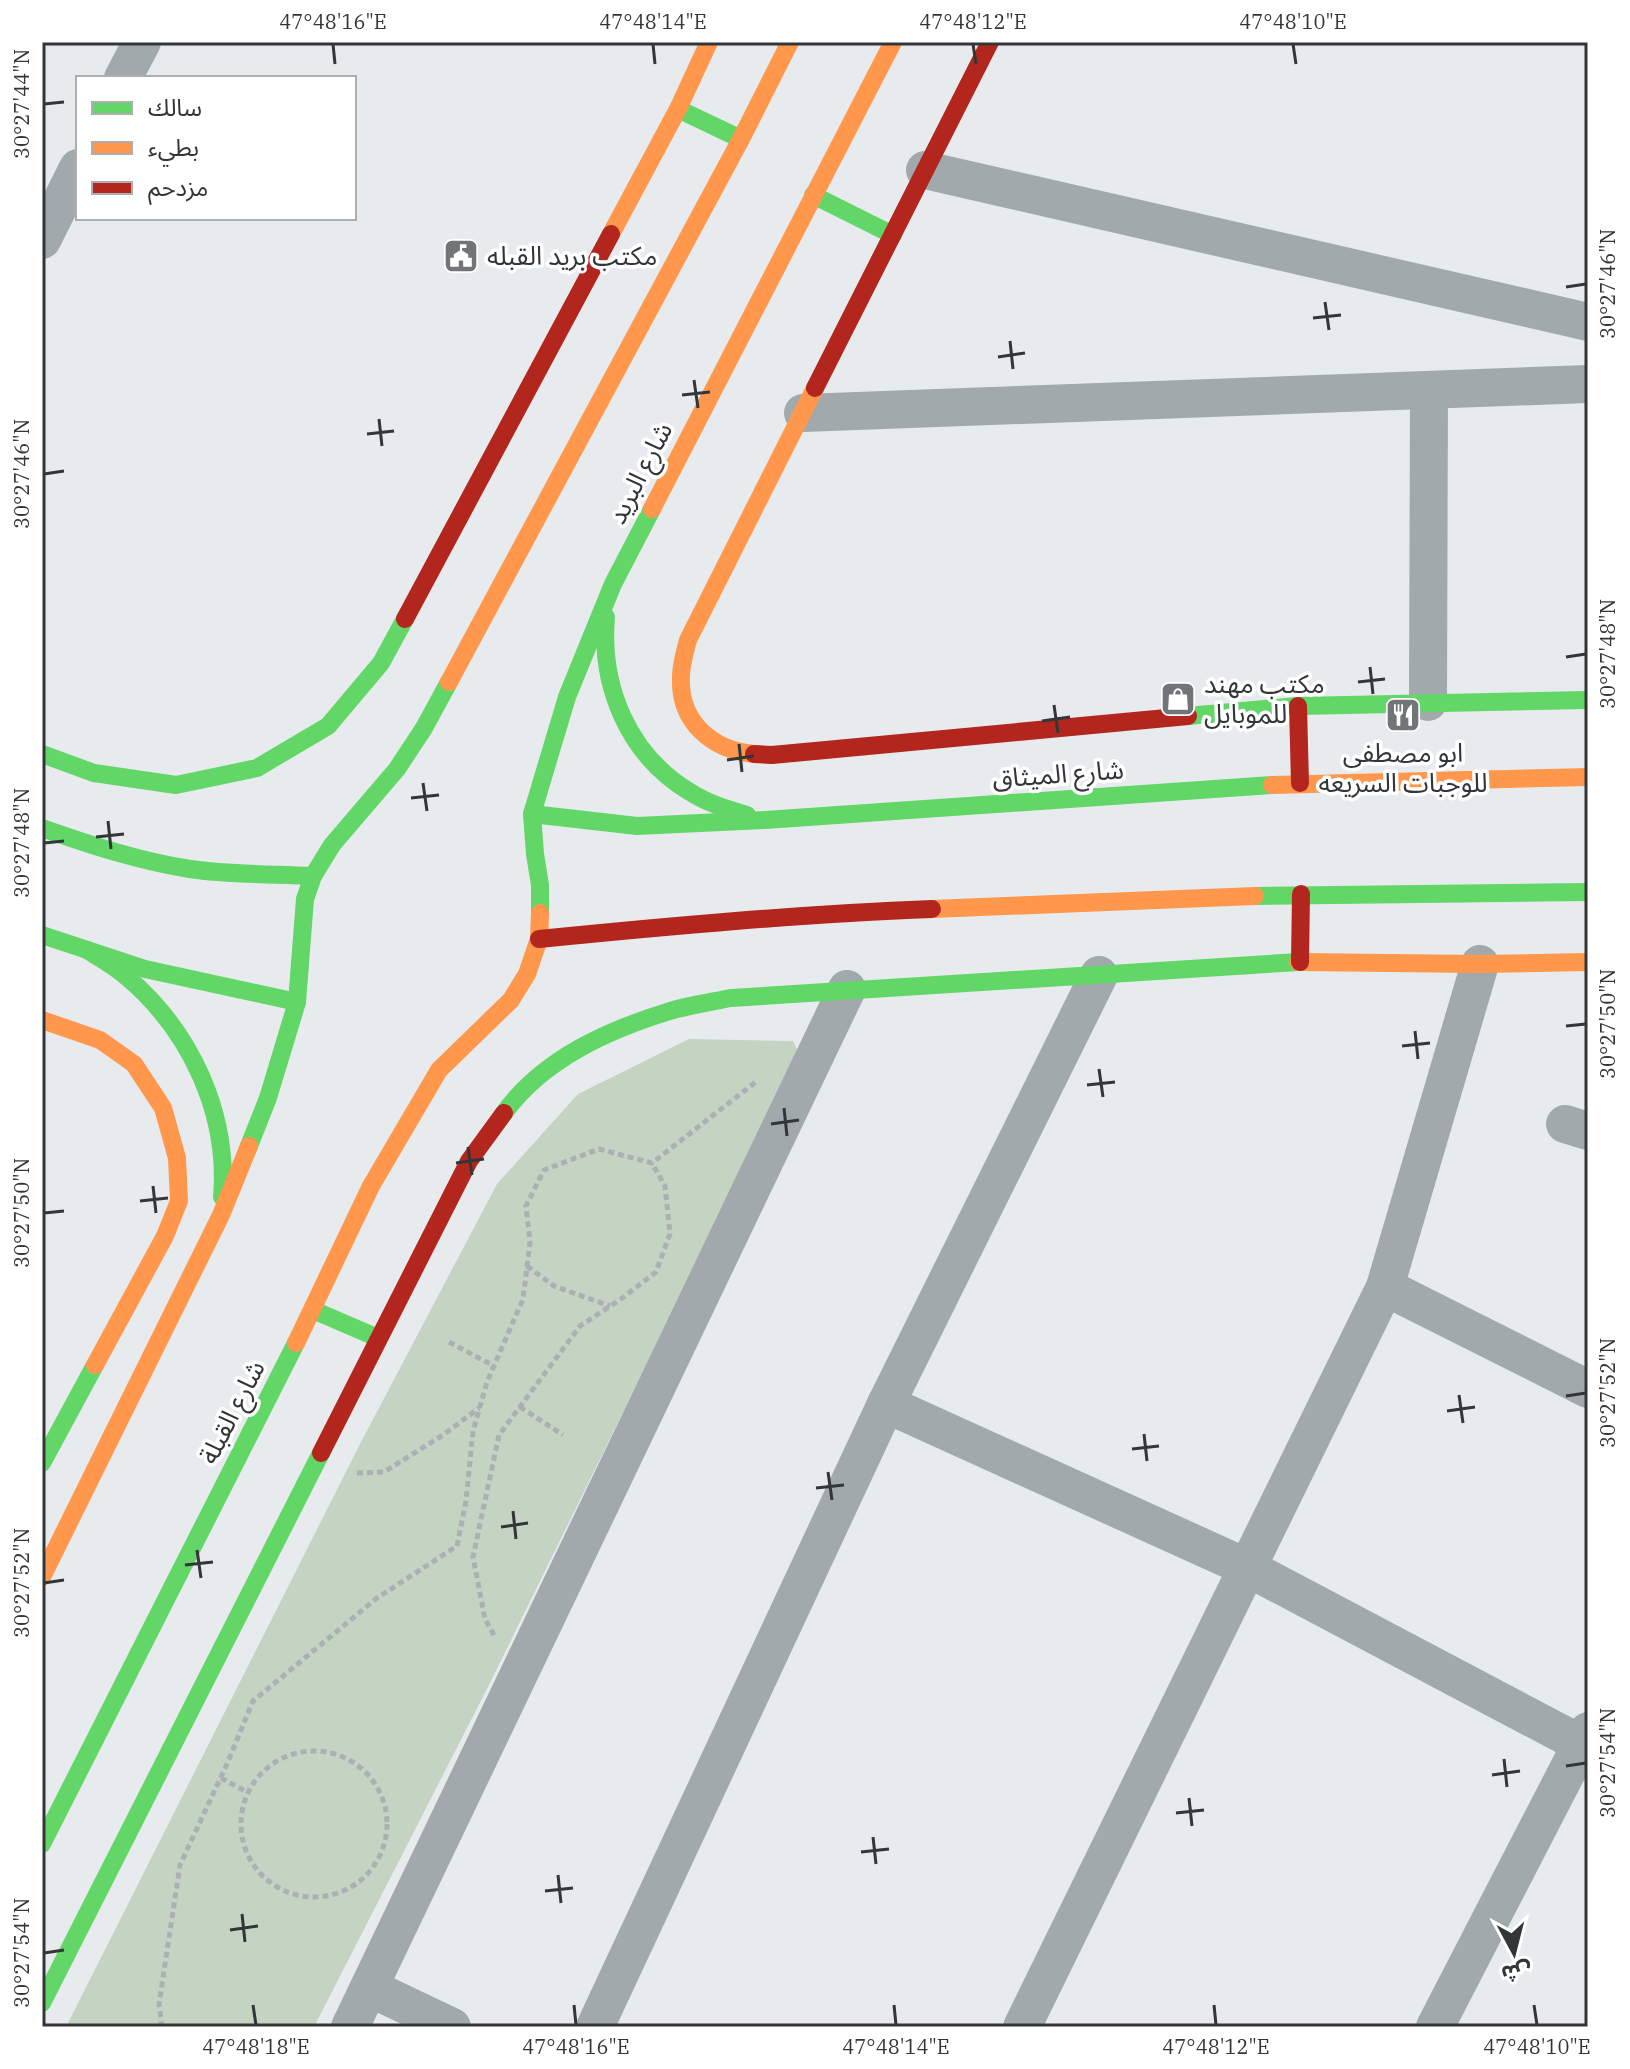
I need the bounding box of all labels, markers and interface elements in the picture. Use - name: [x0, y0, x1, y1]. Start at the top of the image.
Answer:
- text: 47°48'16"E: [279, 8, 387, 35]
- text: 47°48'14"E: [599, 8, 707, 35]
- text: 47°48'12"E: [919, 8, 1027, 35]
- text: 47°48'10"E: [1239, 8, 1347, 35]
- text: 30°27'44"N: [8, 49, 35, 159]
- legend: [76, 76, 356, 220]
- text: سالك: [148, 91, 202, 123]
- text: بطيء: [148, 131, 199, 167]
- text: مزدحم: [148, 171, 208, 205]
- text: 30°27'46"N: [1594, 229, 1621, 339]
- public building icon: مكتب بريد القبله: [442, 237, 480, 275]
- place label: مكتب بريد القبله: [487, 238, 657, 272]
- street label: شارع البريد: [599, 416, 682, 530]
- text: 30°27'46"N: [8, 419, 35, 529]
- text: 30°27'48"N: [1594, 599, 1621, 709]
- place label: مكتب مهند للموبايل: [1204, 666, 1325, 730]
- shop icon: مكتب مهند للموبايل: [1159, 680, 1197, 718]
- restaurant icon: ابو مصطفى للوجبات السريعه: [1384, 696, 1422, 734]
- place label: ابو مصطفى للوجبات السريعه: [1318, 735, 1488, 799]
- street label: شارع الميثاق: [991, 751, 1125, 798]
- text: 30°27'48"N: [8, 788, 35, 898]
- text: 30°27'50"N: [1594, 969, 1621, 1079]
- text: 30°27'50"N: [8, 1158, 35, 1268]
- text: 30°27'52"N: [1594, 1338, 1621, 1448]
- street label: شارع القبلة: [191, 1354, 274, 1470]
- text: 30°27'52"N: [8, 1528, 35, 1638]
- text: 30°27'54"N: [1594, 1708, 1621, 1818]
- text: 30°27'54"N: [8, 1898, 35, 2008]
- north arrow: [1474, 1913, 1554, 1993]
- text: ش: [1500, 1957, 1533, 1990]
- text: 47°48'18"E: [202, 2033, 310, 2060]
- text: 47°48'16"E: [522, 2033, 630, 2060]
- text: 47°48'14"E: [842, 2033, 950, 2060]
- text: 47°48'12"E: [1162, 2033, 1270, 2060]
- text: 47°48'10"E: [1483, 2033, 1591, 2060]

